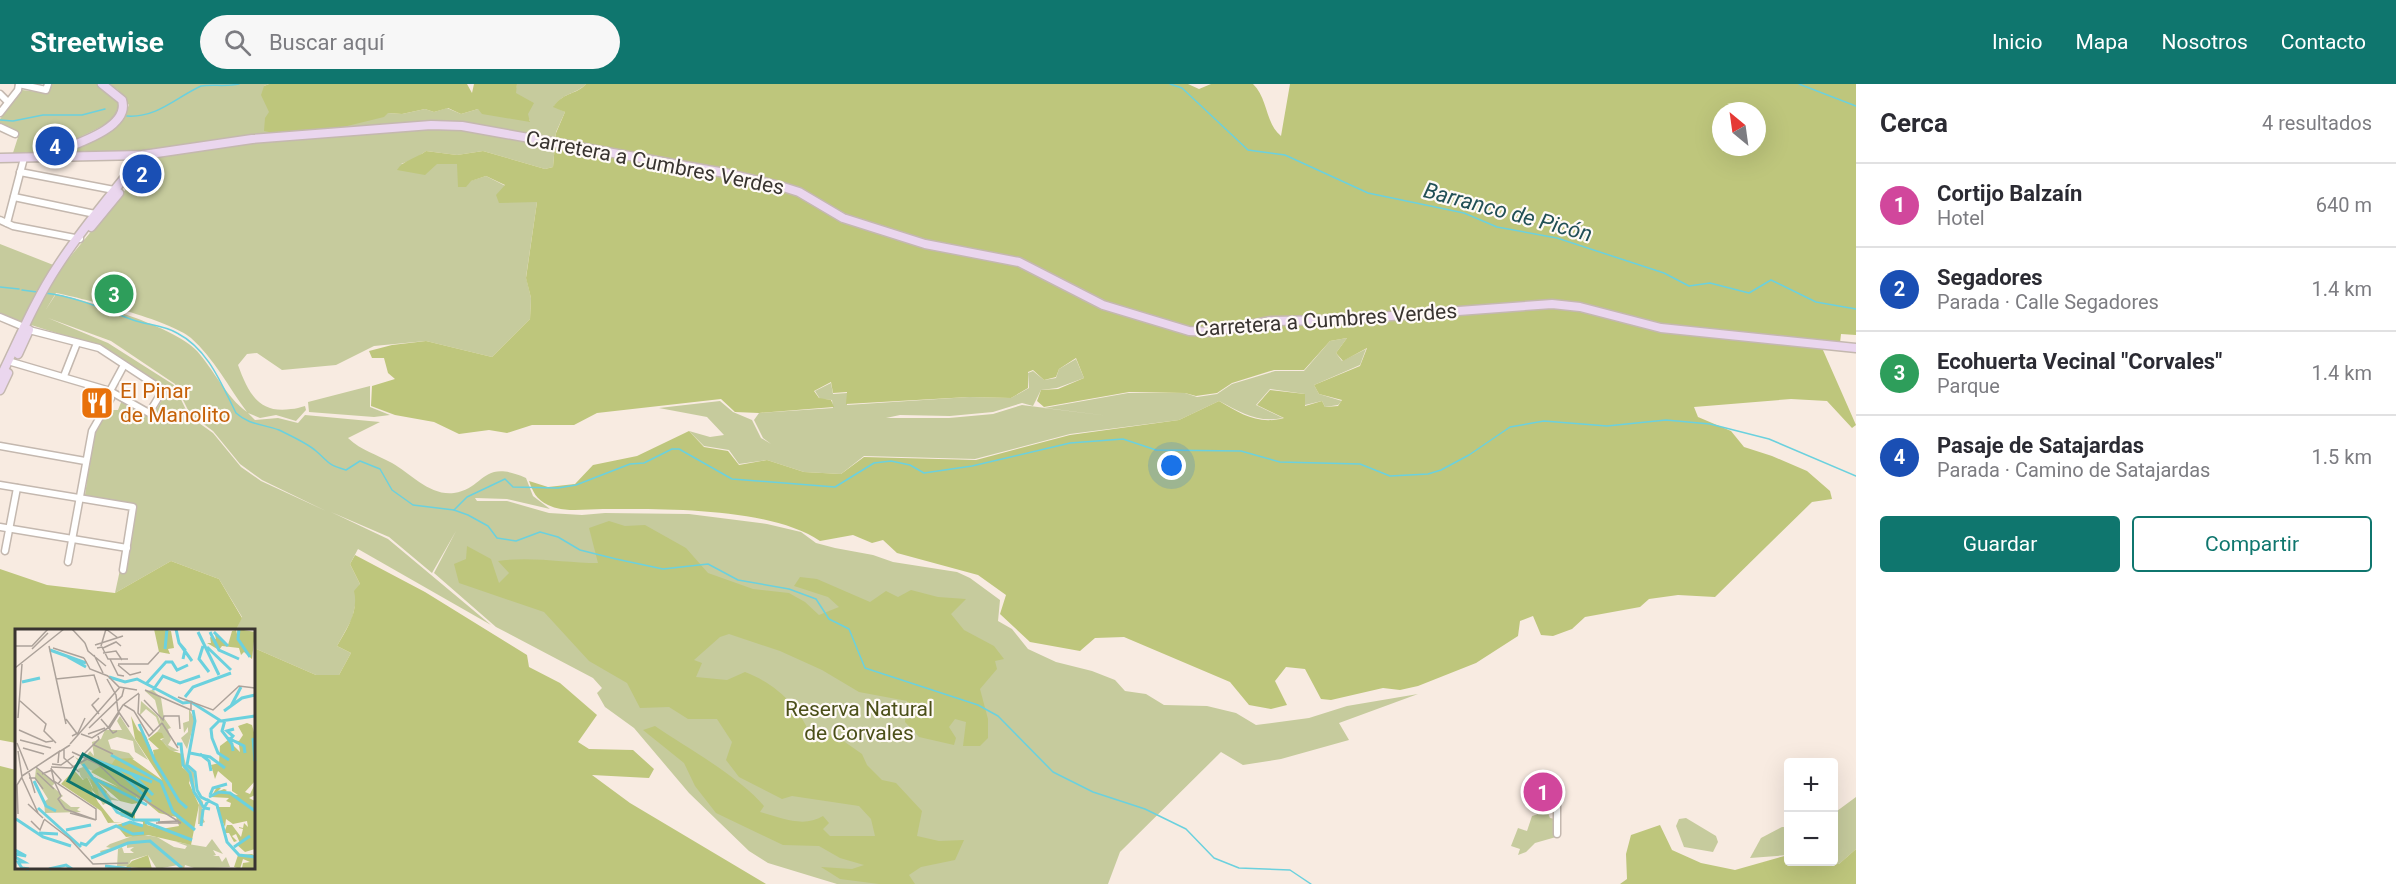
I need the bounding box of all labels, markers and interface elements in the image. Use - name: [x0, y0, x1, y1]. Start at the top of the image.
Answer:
- search box: [200, 15, 620, 69]
- text: Streetwise: [30, 26, 164, 59]
- icon: search: [221, 26, 254, 59]
- text: Buscar aquí: [269, 30, 385, 55]
- text: Inicio: [1992, 30, 2042, 54]
- text: Mapa: [2075, 30, 2128, 54]
- text: Nosotros: [2161, 30, 2248, 54]
- text: Contacto: [2281, 30, 2366, 54]
- north arrow: [1712, 102, 1766, 156]
- text: Cerca: [1880, 108, 1948, 138]
- text: 4 resultados: [2262, 111, 2372, 135]
- pin: 4: [36, 124, 74, 168]
- street label: Carretera a Cumbres Verdes: [524, 126, 786, 200]
- pin: 2: [122, 152, 162, 196]
- water label: Barranco de Picón: [1421, 177, 1595, 247]
- text: Cortijo Balzaín: [1937, 181, 2082, 206]
- text: 1: [1894, 193, 1905, 217]
- text: 640 m: [2316, 193, 2372, 217]
- text: Hotel: [1937, 206, 1985, 230]
- text: Segadores: [1937, 265, 2043, 290]
- pin: 3: [94, 272, 134, 316]
- text: 2: [1894, 277, 1905, 301]
- text: 1.4 km: [2312, 277, 2372, 301]
- text: Parada · Calle Segadores: [1937, 290, 2159, 314]
- street label: Carretera a Cumbres Verdes: [1194, 299, 1458, 341]
- text: Ecohuerta Vecinal "Corvales": [1937, 349, 2222, 374]
- text: 3: [1894, 361, 1905, 385]
- text: 1.4 km: [2312, 361, 2372, 385]
- text: Parque: [1937, 374, 2000, 398]
- place label: El Pinar de Manolito: [120, 379, 230, 427]
- restaurant icon: El Pinar de Manolito: [79, 385, 115, 421]
- text: Pasaje de Satajardas: [1937, 433, 2144, 458]
- text: 4: [1894, 445, 1905, 469]
- text: 1.5 km: [2312, 445, 2372, 469]
- your location: [1157, 451, 1186, 480]
- text: Parada · Camino de Satajardas: [1937, 458, 2210, 482]
- button: Guardar: [1880, 516, 2120, 572]
- button: Compartir: [2132, 516, 2372, 572]
- inset map: [15, 629, 255, 869]
- park label: Reserva Natural de Corvales: [785, 697, 933, 745]
- map controls: [1784, 758, 1838, 866]
- button: +: [1784, 758, 1838, 812]
- pin: 1: [1524, 770, 1562, 814]
- button: −: [1784, 812, 1838, 866]

